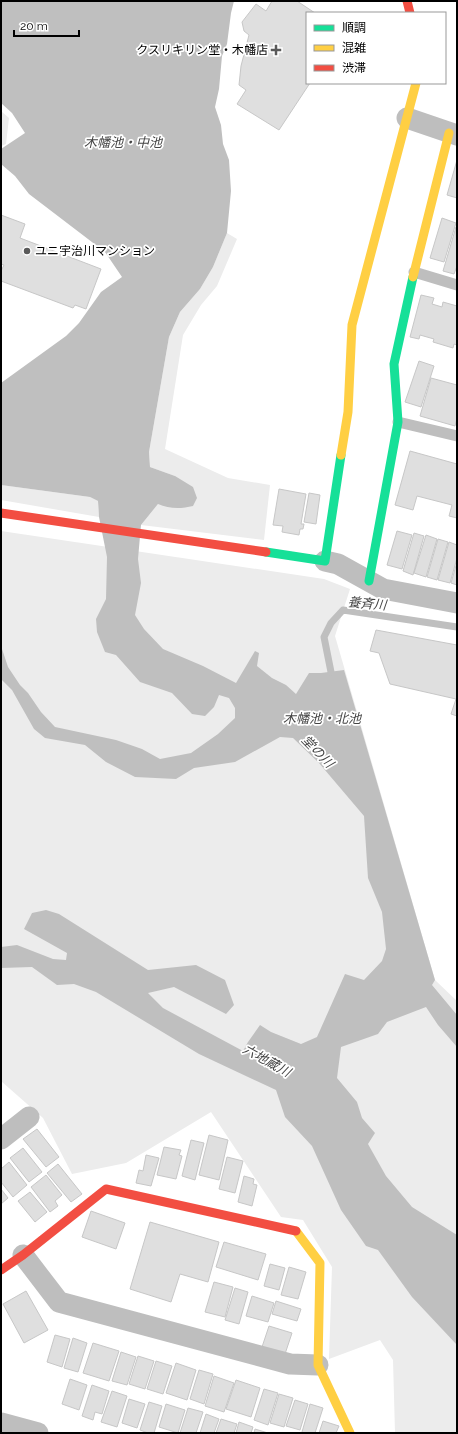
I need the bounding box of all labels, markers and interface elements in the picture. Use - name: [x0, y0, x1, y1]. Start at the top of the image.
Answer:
- scale bar: [14, 12, 79, 38]
- legend: [306, 12, 446, 84]
- text: 20 m: [20, 19, 48, 33]
- text: 順調: [342, 21, 366, 35]
- text: 混雑: [342, 41, 366, 55]
- place label: クスリキリン堂・木幡店: [136, 43, 268, 57]
- marker: クスリキリン堂・木幡店: [271, 45, 281, 55]
- text: 渋滞: [342, 61, 366, 75]
- water label: 木幡池・中池: [84, 135, 164, 150]
- place label: ユニ宇治川マンション: [35, 244, 155, 258]
- marker: ユニ宇治川マンション: [22, 246, 32, 256]
- water label: 養斉川: [347, 594, 389, 613]
- water label: 木幡池・北池: [283, 711, 363, 726]
- water label: 堂の川: [299, 732, 338, 772]
- water label: 六地蔵川: [240, 1041, 295, 1081]

